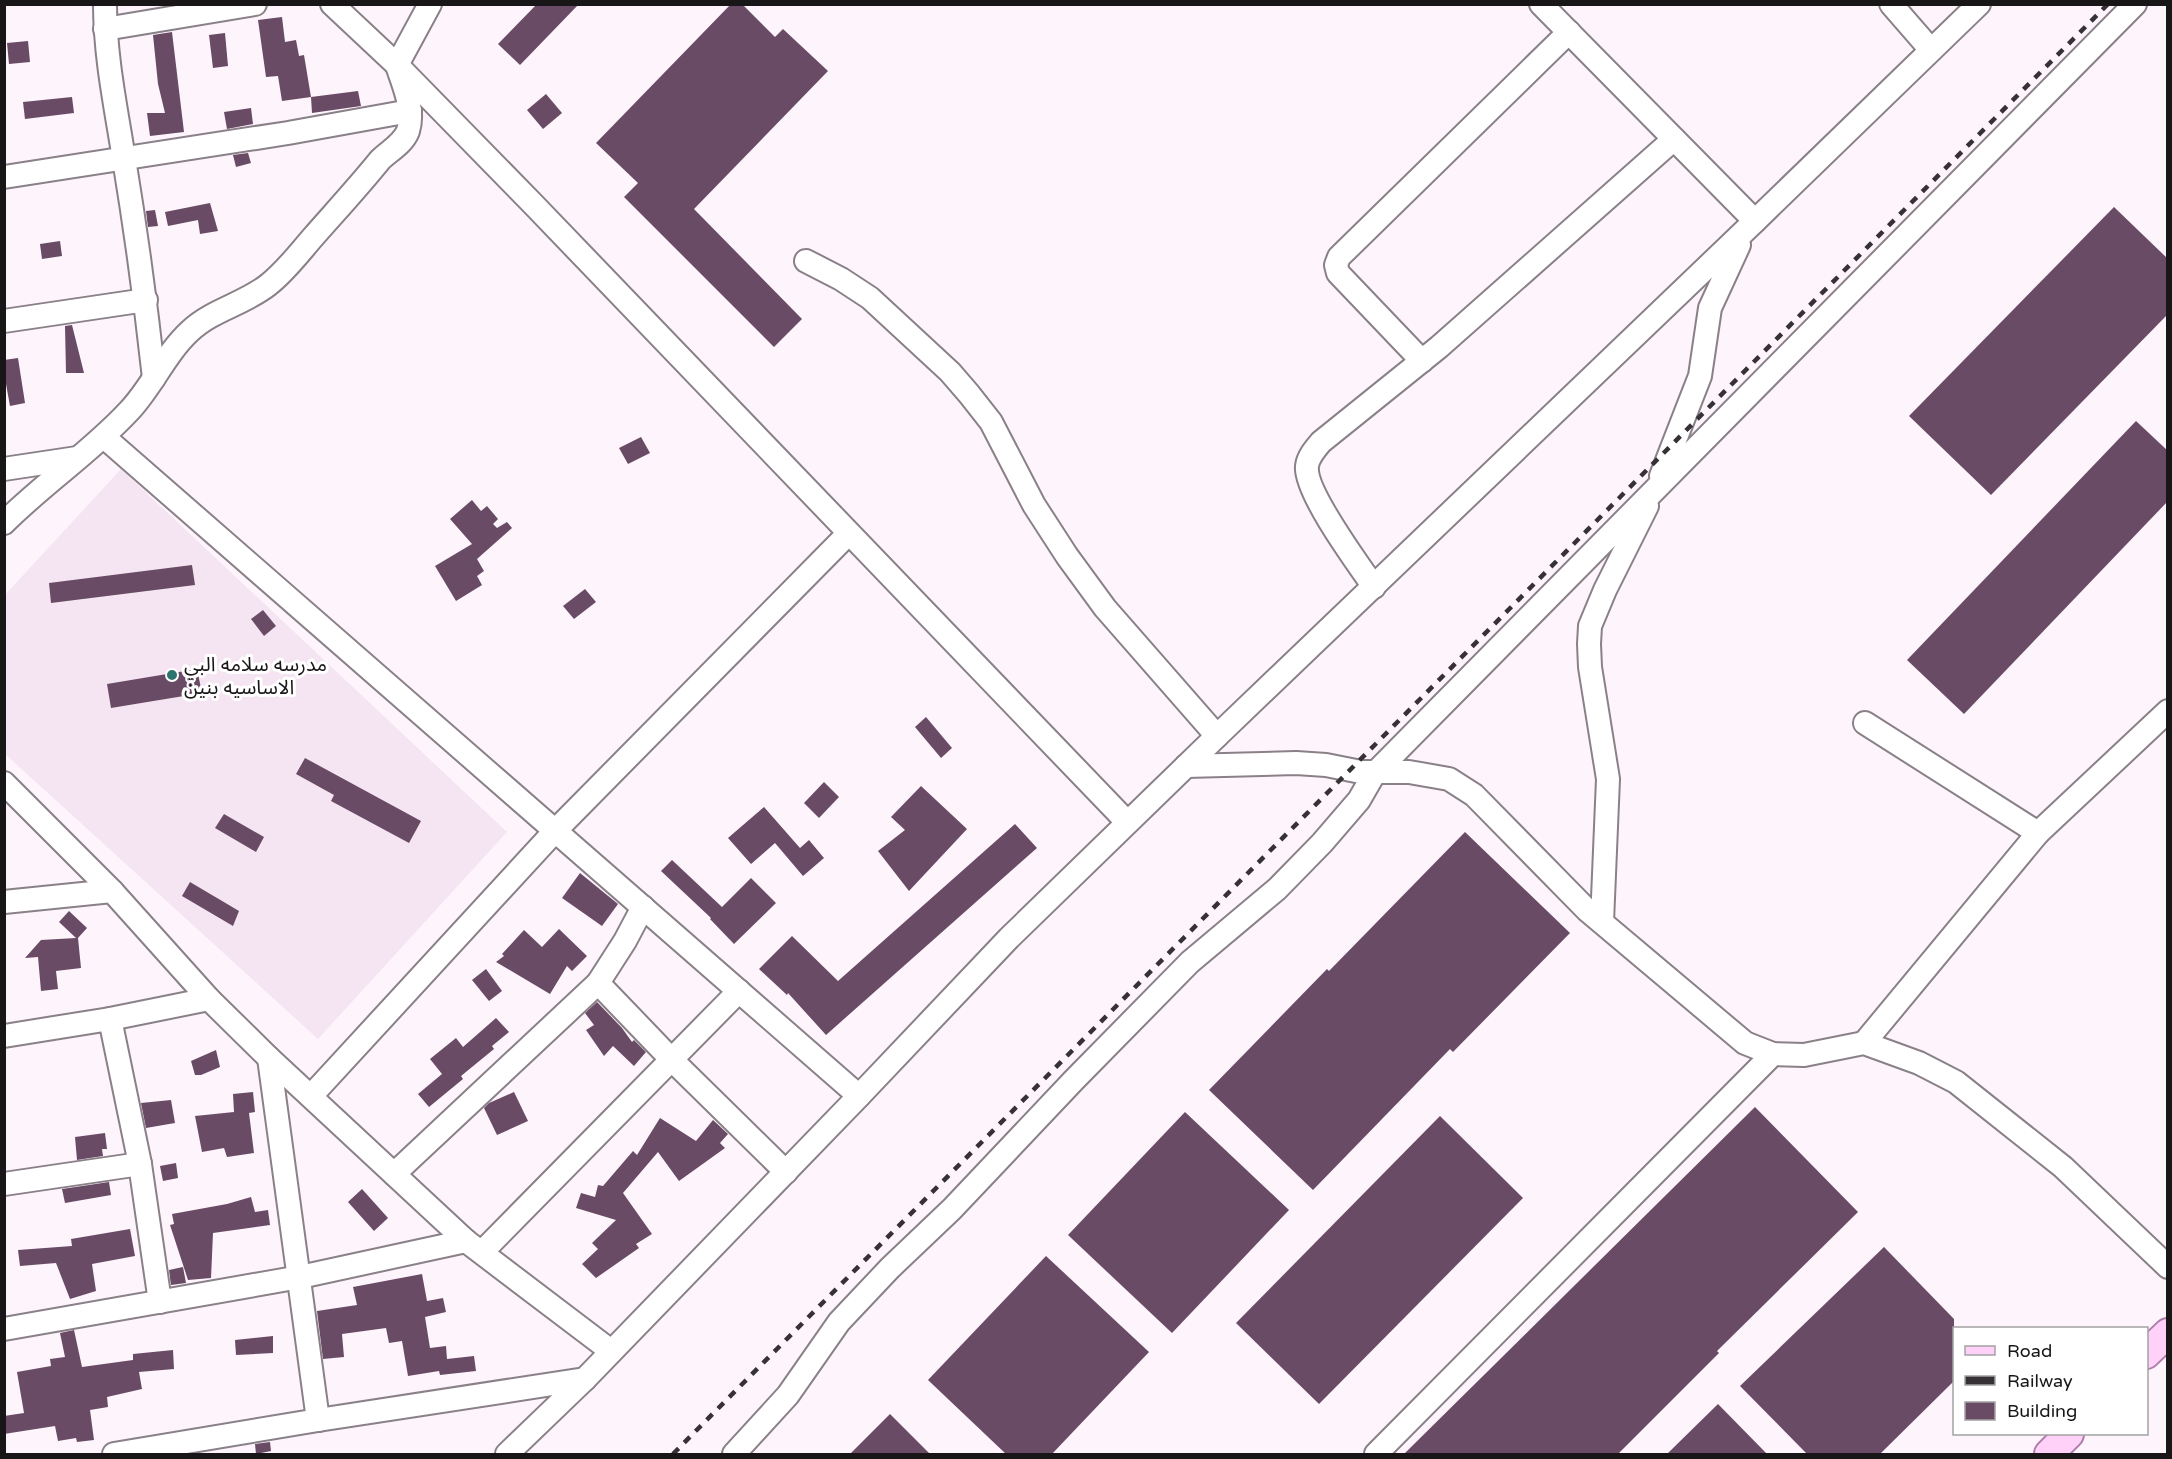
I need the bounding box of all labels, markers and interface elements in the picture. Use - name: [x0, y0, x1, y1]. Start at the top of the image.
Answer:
- place label: مدرسه سلامه البي الاساسيه بنين: [184, 653, 327, 700]
- marker: مدرسه سلامه البي الاساسيه بنين: [165, 668, 179, 682]
- legend: [1953, 1327, 2148, 1435]
- text: Road: [2007, 1340, 2052, 1362]
- text: Railway: [2007, 1370, 2073, 1392]
- text: Building: [2007, 1400, 2077, 1422]

